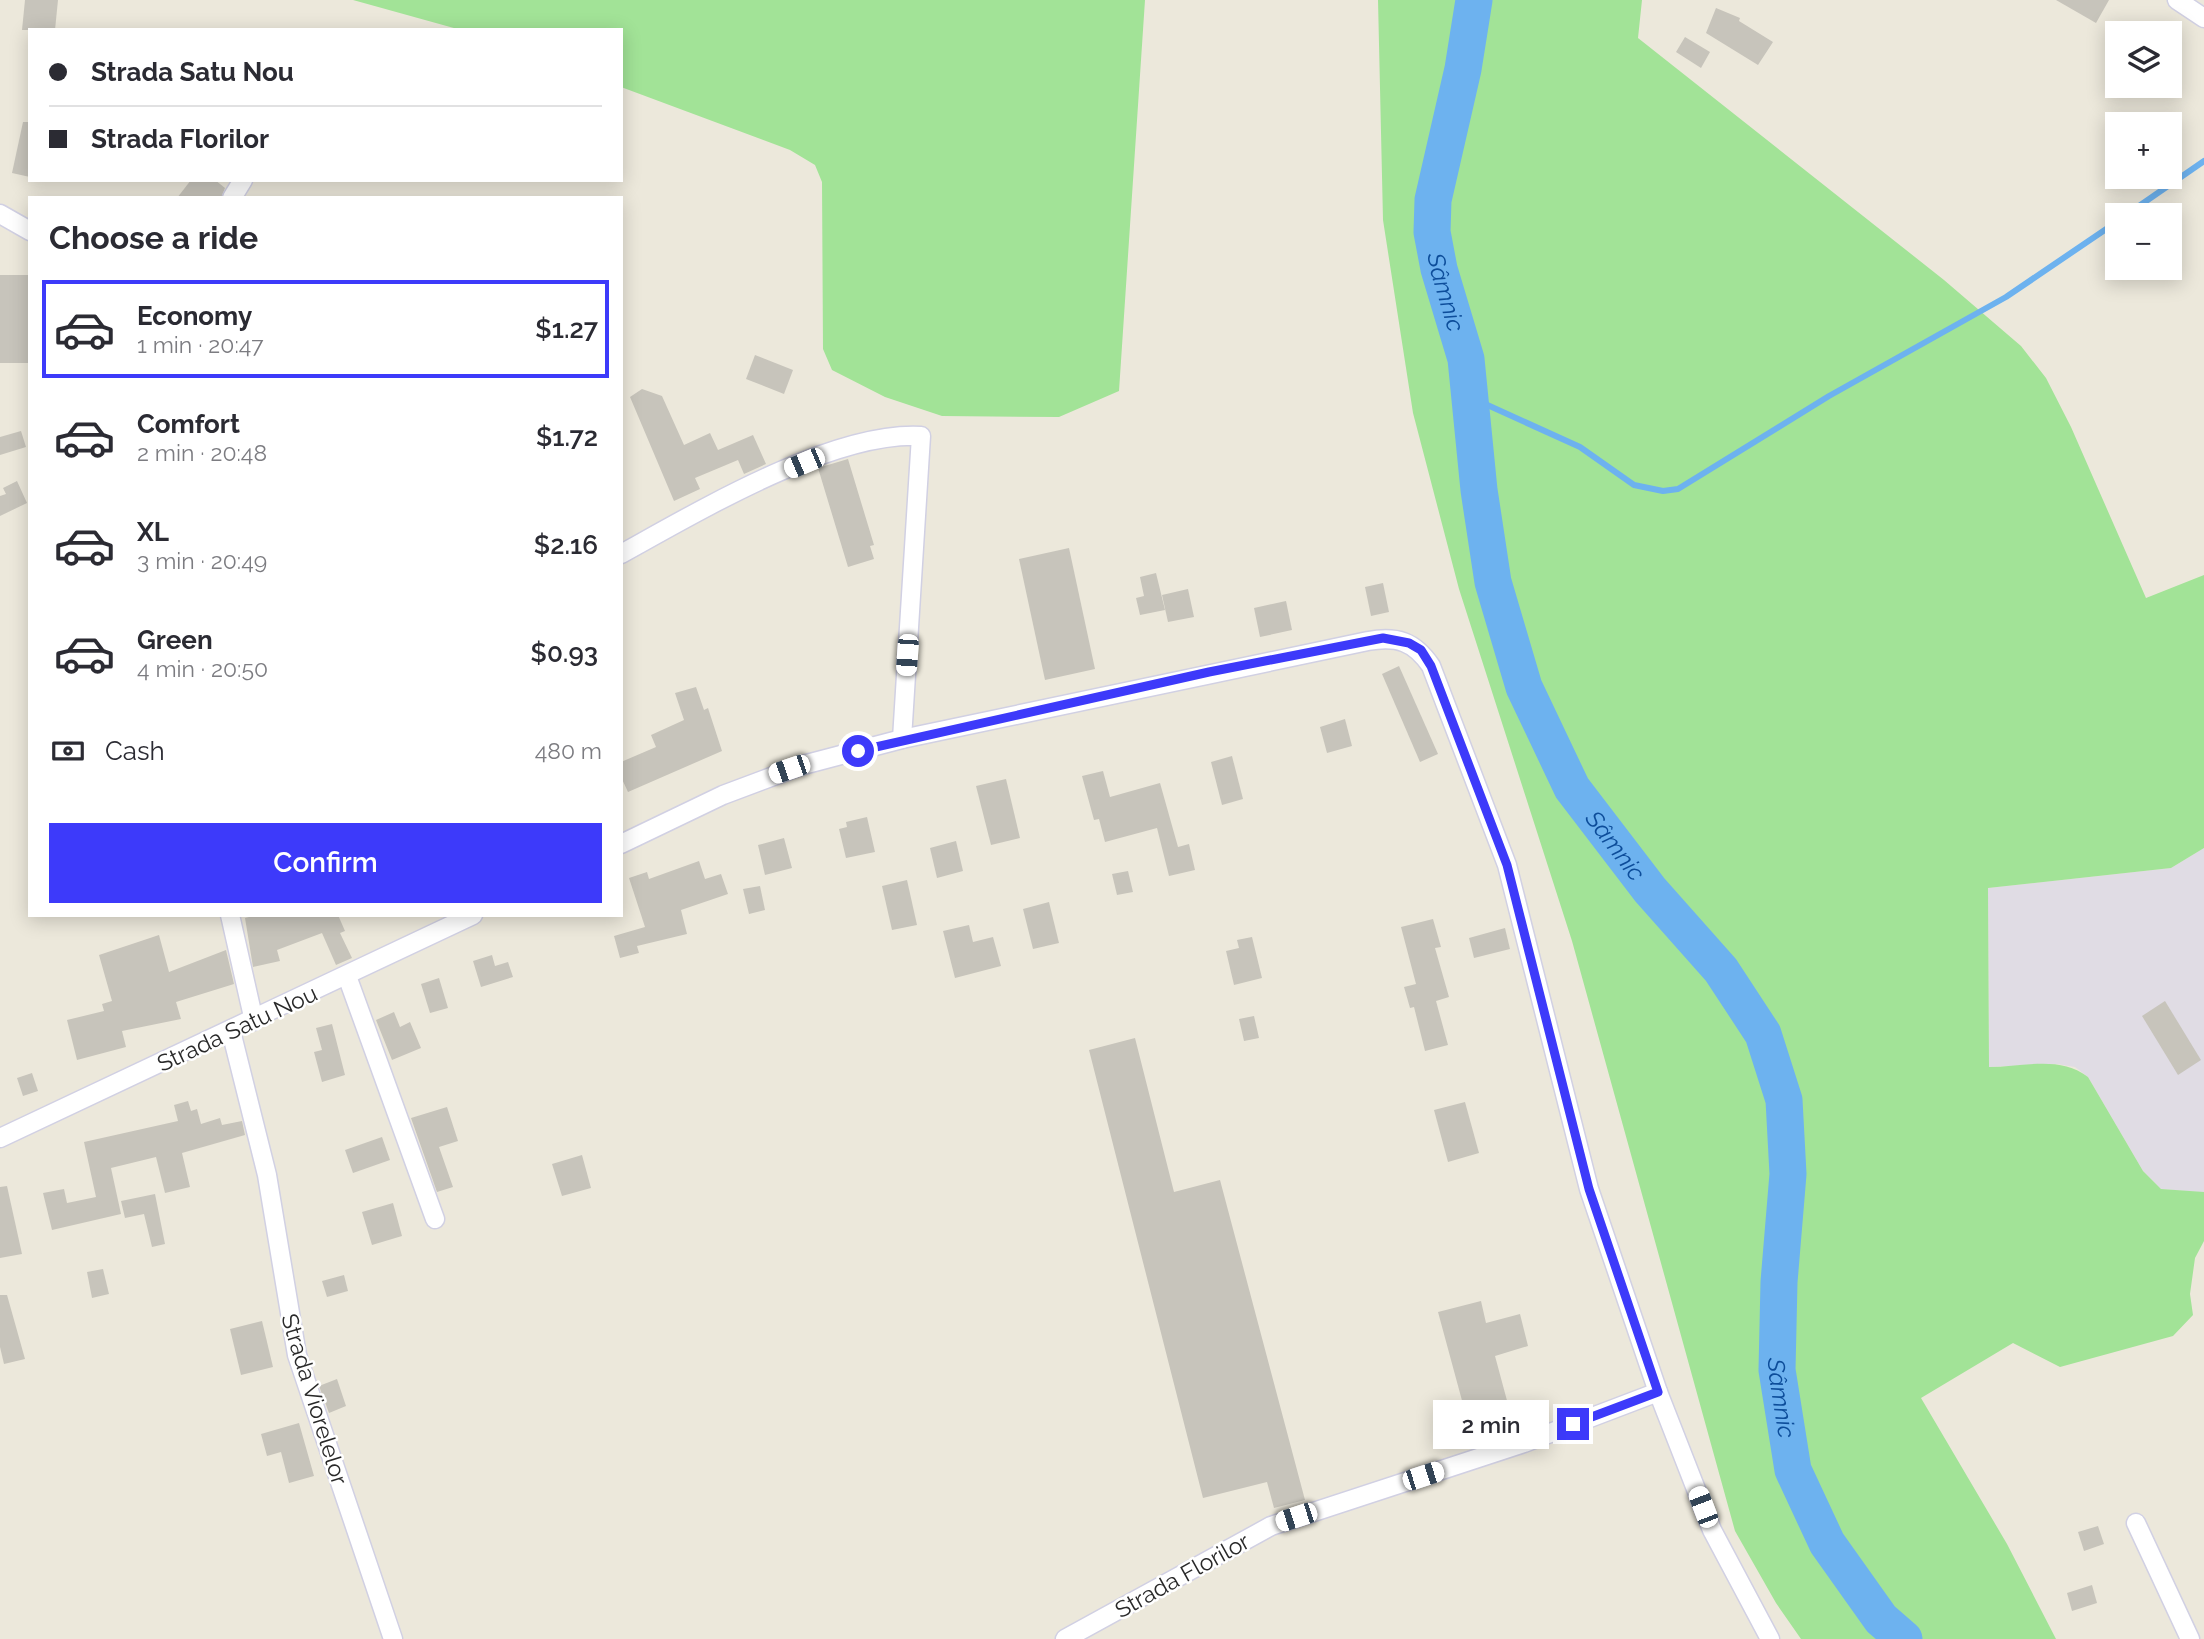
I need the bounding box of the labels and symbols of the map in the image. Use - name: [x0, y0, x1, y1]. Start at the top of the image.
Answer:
- water label: Sâmnic: [1422, 249, 1471, 335]
- car: [781, 445, 828, 481]
- car: [896, 633, 919, 677]
- route start: [842, 735, 874, 767]
- car: [766, 752, 813, 786]
- water label: Sâmnic: [1579, 804, 1652, 886]
- street label: Strada Satu Nou: [153, 979, 321, 1077]
- street label: Strada Viorelelor: [276, 1310, 354, 1488]
- water label: Sâmnic: [1762, 1357, 1802, 1441]
- callout: 2 min: [1433, 1400, 1548, 1448]
- route end: [1557, 1408, 1589, 1440]
- car: [1400, 1460, 1447, 1492]
- car: [1686, 1484, 1721, 1530]
- car: [1273, 1501, 1320, 1533]
- street label: Strada Florilor: [1110, 1527, 1254, 1623]

